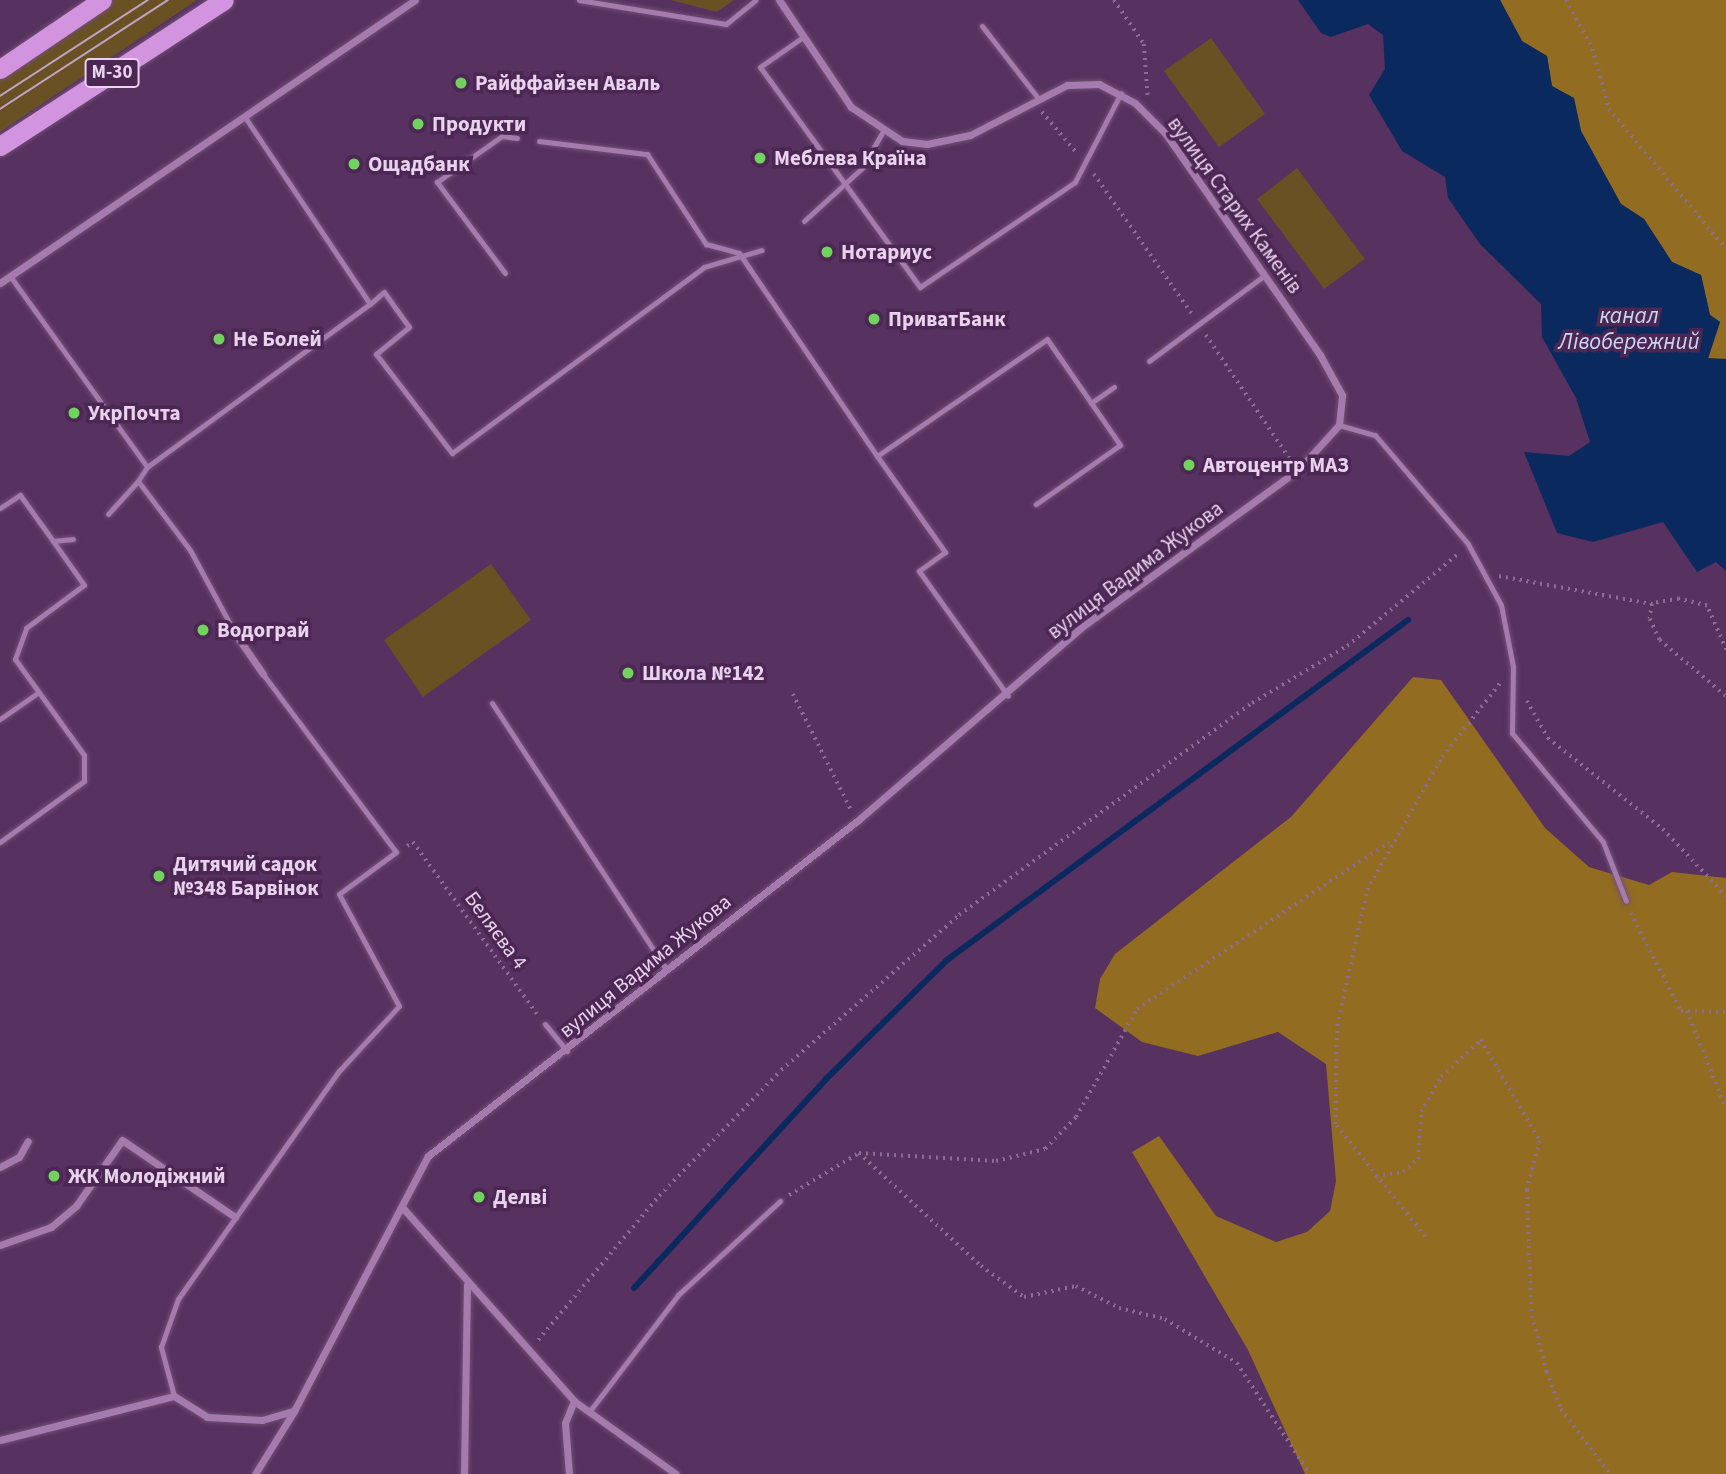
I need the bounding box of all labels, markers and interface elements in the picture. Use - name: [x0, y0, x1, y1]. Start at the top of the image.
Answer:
- road number: М-30: [84, 58, 140, 88]
- place label: Райффайзен Аваль: [475, 70, 660, 96]
- marker: Райффайзен Аваль: [453, 75, 469, 91]
- place label: Продукти: [432, 111, 526, 137]
- street label: вулиця Старих Каменів: [1162, 112, 1308, 298]
- marker: Продукти: [410, 116, 426, 132]
- place label: Меблева Країна: [774, 145, 927, 171]
- marker: Меблева Країна: [752, 150, 768, 166]
- place label: Ощадбанк: [368, 151, 470, 177]
- marker: Ощадбанк: [346, 156, 362, 172]
- place label: Нотариус: [841, 239, 932, 265]
- marker: Нотариус: [819, 244, 835, 260]
- water label: канал Лівобережний: [1559, 302, 1699, 356]
- place label: ПриватБанк: [888, 306, 1006, 332]
- marker: ПриватБанк: [866, 311, 882, 327]
- place label: Не Болей: [233, 326, 322, 352]
- marker: Не Болей: [211, 331, 227, 347]
- place label: УкрПочта: [88, 400, 181, 426]
- marker: УкрПочта: [66, 405, 82, 421]
- place label: Автоцентр МАЗ: [1203, 452, 1349, 478]
- marker: Автоцентр МАЗ: [1181, 457, 1197, 473]
- street label: вулиця Вадима Жукова: [1042, 496, 1228, 644]
- place label: Водограй: [217, 617, 309, 643]
- marker: Водограй: [195, 622, 211, 638]
- place label: Школа №142: [642, 660, 765, 686]
- marker: Школа №142: [620, 665, 636, 681]
- place label: Дитячий садок №348 Барвінок: [173, 851, 319, 901]
- marker: Дитячий садок №348 Барвінок: [151, 868, 167, 884]
- street label: Беляєва 4: [459, 886, 533, 974]
- street label: вулиця Вадима Жукова: [554, 889, 736, 1043]
- place label: ЖК Молодіжний: [68, 1163, 226, 1189]
- marker: ЖК Молодіжний: [46, 1168, 62, 1184]
- place label: Делві: [493, 1184, 547, 1210]
- marker: Делві: [471, 1189, 487, 1205]

